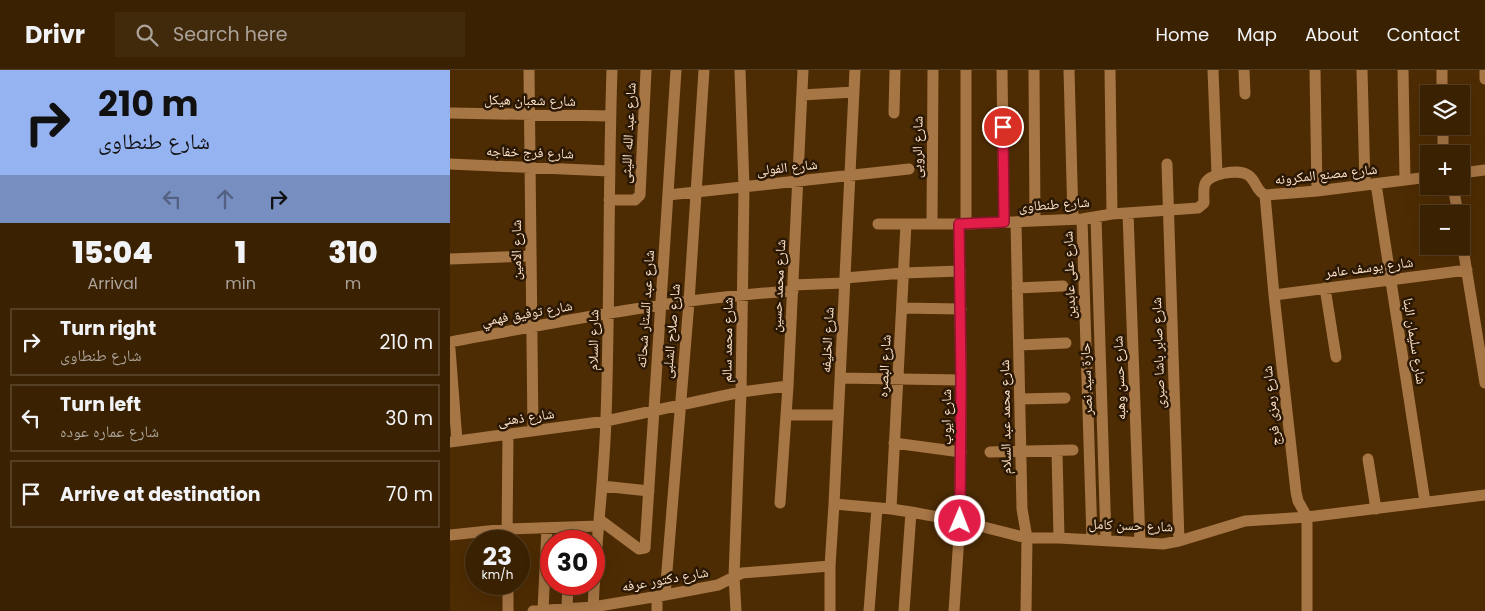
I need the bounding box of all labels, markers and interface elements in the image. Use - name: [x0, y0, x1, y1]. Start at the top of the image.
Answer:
- search box: [115, 12, 465, 57]
- text: Drivr: [25, 18, 85, 51]
- icon: search: [133, 21, 161, 49]
- text: Search here: [173, 21, 288, 48]
- text: Home: [1155, 22, 1209, 47]
- text: Map: [1237, 22, 1277, 47]
- text: About: [1305, 22, 1359, 47]
- text: Contact: [1387, 22, 1460, 47]
- text: 210 m: [98, 79, 198, 128]
- street label: شارع عبد الله الليثى: [615, 82, 641, 184]
- map controls: [1420, 85, 1470, 255]
- button: layers: [1420, 85, 1470, 135]
- street label: شارع شعبان هيكل: [484, 89, 576, 111]
- icon: right: [15, 90, 80, 155]
- pin: [982, 106, 1024, 148]
- icon: arrive: [989, 113, 1017, 141]
- street label: شارع الروبى: [906, 116, 928, 178]
- text: شارع طنطاوى: [98, 126, 210, 157]
- street label: شارع فرج خفاجه: [486, 140, 574, 164]
- button: +: [1420, 145, 1470, 195]
- street label: شارع الفولى: [756, 154, 818, 180]
- street label: شارع مصنع المكرونه: [1274, 159, 1378, 189]
- icon: left: [158, 185, 186, 213]
- icon: ahead: [211, 185, 239, 213]
- icon: right: [264, 185, 292, 213]
- street label: شارع طنطاوى: [1018, 192, 1090, 216]
- button: −: [1420, 205, 1470, 255]
- street label: شارع الامين: [506, 220, 526, 280]
- text: 15:04: [72, 231, 153, 274]
- text: 1: [235, 231, 246, 274]
- text: 310: [328, 231, 378, 274]
- street label: شارع على عابدين: [1057, 231, 1081, 319]
- street label: شارع محمد حسين: [766, 239, 790, 333]
- street label: شارع عبد الستار شحاته: [631, 249, 659, 369]
- street label: شارع يوسف عامر: [1323, 252, 1414, 282]
- text: Arrival: [87, 272, 138, 295]
- text: min: [225, 272, 256, 295]
- text: m: [345, 272, 361, 295]
- street label: شارع صلاح الشلبى: [657, 283, 685, 379]
- street label: شارع توفيق فهمي: [480, 295, 574, 332]
- street label: شارع سليمان البنا: [1398, 296, 1432, 386]
- street label: شارع محمد سالم: [716, 297, 738, 383]
- street label: شارع صابر باشا صبرى: [1146, 297, 1170, 409]
- street label: شارع الخليفه: [815, 306, 839, 374]
- street label: شارع السلام: [582, 309, 604, 371]
- text: Turn right: [60, 315, 156, 342]
- icon: right: [17, 328, 45, 356]
- text: 210 m: [379, 329, 433, 356]
- street label: شارع البصره: [872, 334, 896, 398]
- street label: شارع حسن وهبه: [1108, 335, 1130, 421]
- street label: حارة سيد نصر: [1075, 342, 1097, 416]
- text: شارع طنطاوى: [60, 344, 141, 367]
- street label: شارع محمد عبد السلام: [994, 359, 1016, 475]
- street label: شارع رمزى فرج: [1257, 365, 1285, 447]
- street label: شارع ايوب: [936, 389, 956, 445]
- text: Turn left: [60, 391, 141, 418]
- street label: شارع ذهنى: [496, 403, 556, 431]
- icon: left: [17, 404, 45, 432]
- text: 30 m: [385, 405, 433, 432]
- text: شارع عماره عوده: [60, 420, 159, 443]
- icon: arrive: [17, 480, 45, 508]
- text: Arrive at destination: [60, 481, 261, 508]
- text: 70 m: [386, 481, 433, 508]
- position arrow: [933, 494, 985, 546]
- street label: شارع حسن كامل: [1088, 514, 1174, 536]
- speed limit sign: 30: [540, 530, 605, 595]
- text: 23: [483, 539, 512, 574]
- street label: شارع دكتور عرفه: [620, 562, 710, 596]
- text: km/h: [482, 566, 513, 583]

